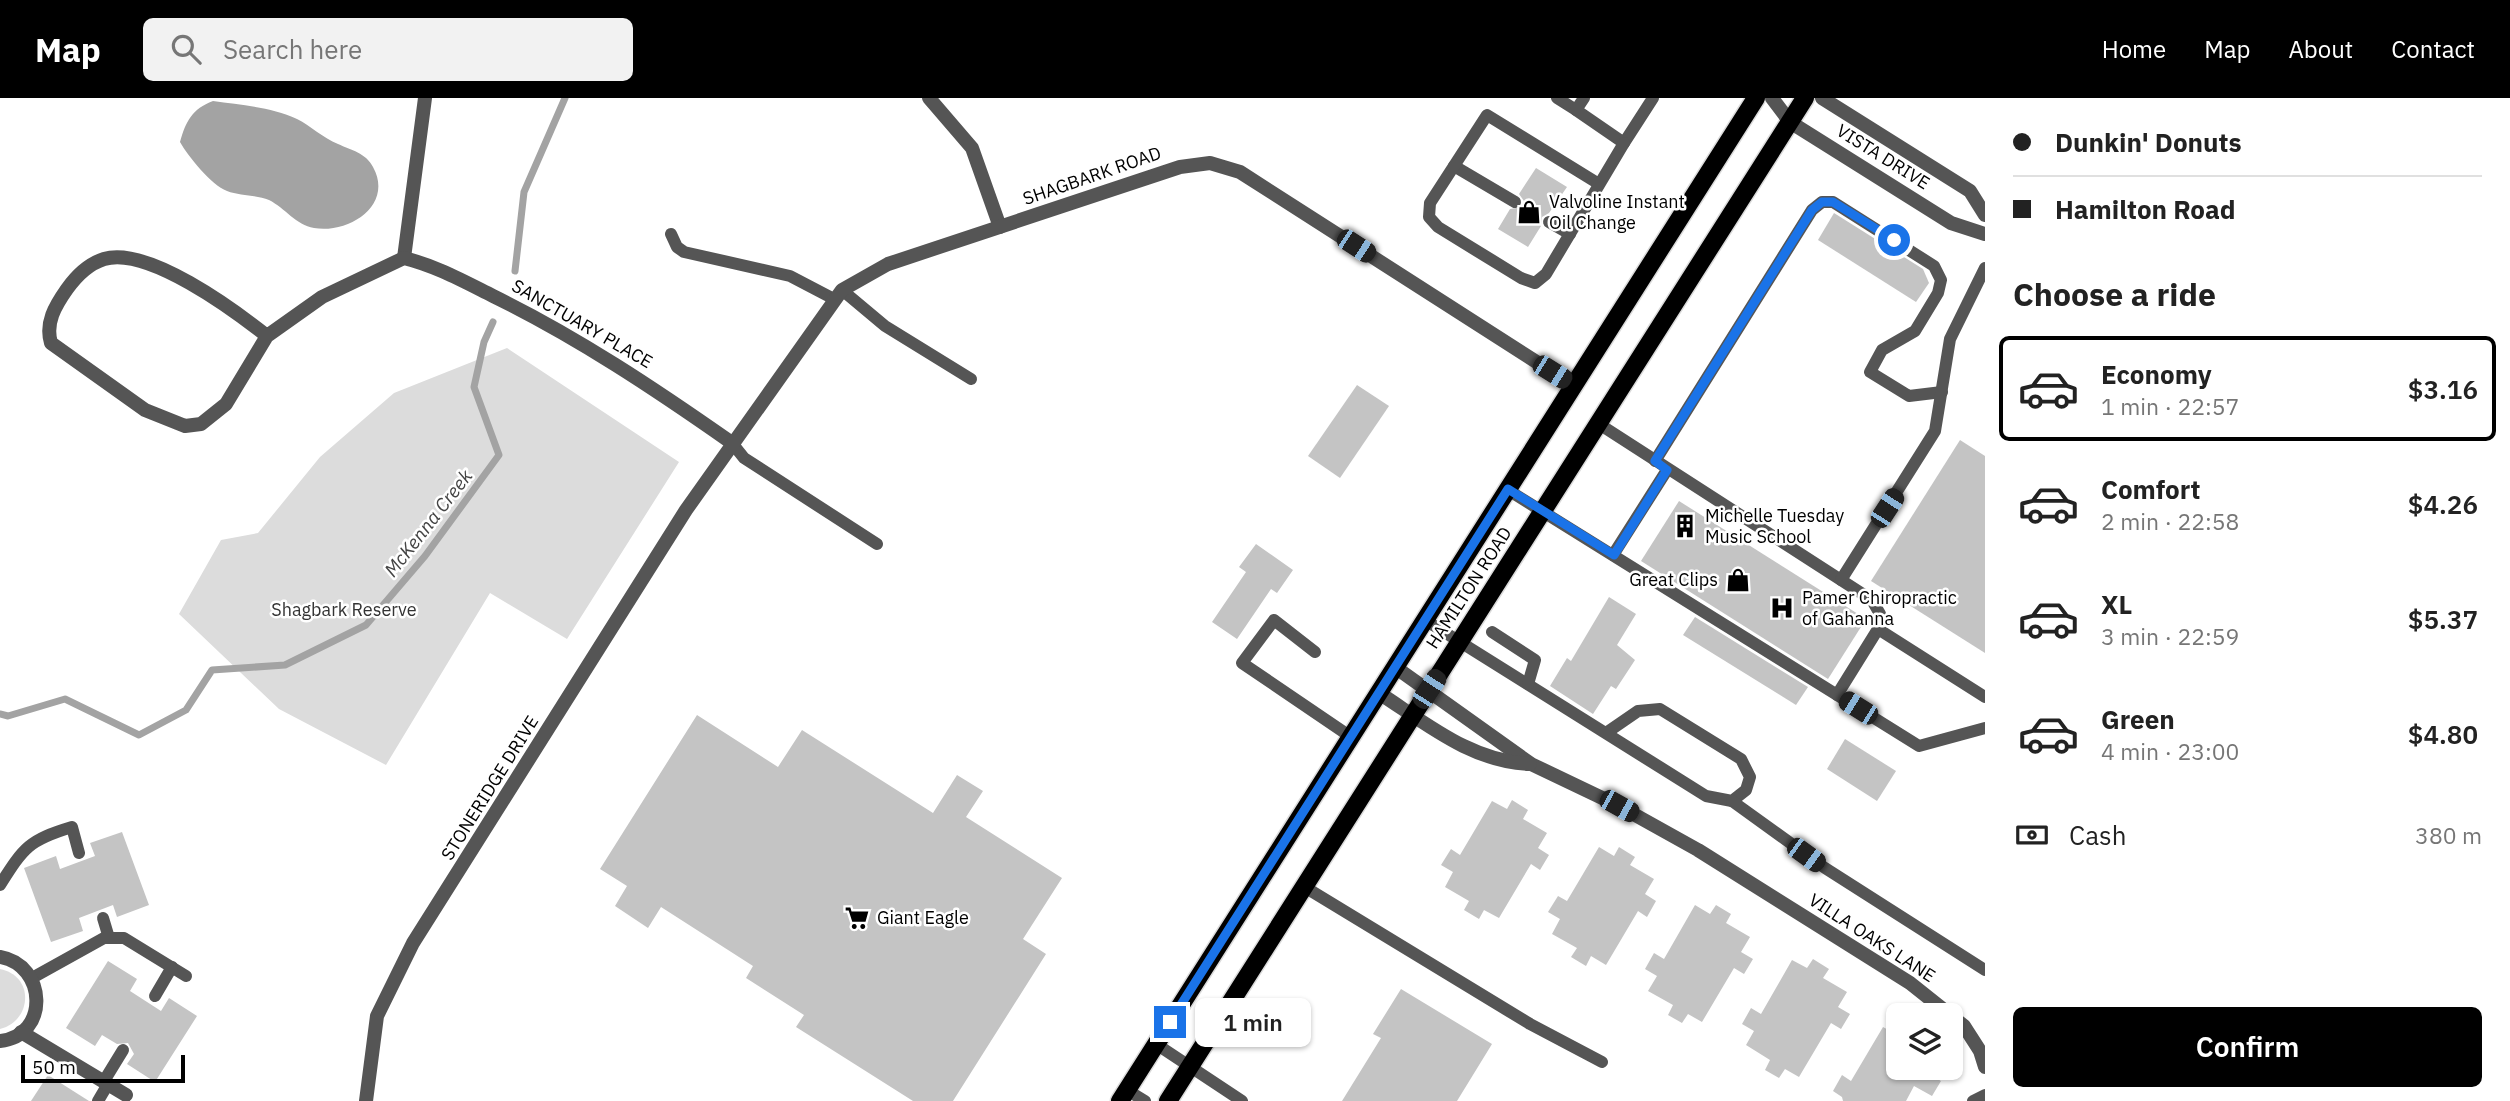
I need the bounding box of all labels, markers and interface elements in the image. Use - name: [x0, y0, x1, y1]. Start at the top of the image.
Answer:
- search box: [143, 18, 633, 81]
- text: Map: [35, 28, 101, 71]
- icon: search: [167, 30, 205, 68]
- text: Search here: [223, 32, 362, 66]
- text: Home: [2102, 33, 2166, 65]
- text: Map: [2204, 33, 2250, 65]
- text: About: [2288, 33, 2353, 65]
- text: Contact: [2391, 33, 2475, 65]
- street label: VISTA DRIVE: [1832, 119, 1934, 194]
- text: Dunkin' Donuts: [2055, 125, 2242, 159]
- street label: SHAGBARK ROAD: [1020, 141, 1164, 210]
- place label: Valvoline Instant Oil Change: [1549, 190, 1685, 234]
- text: Hamilton Road: [2055, 192, 2236, 226]
- shop icon: Valvoline Instant Oil Change: [1515, 198, 1543, 226]
- route start: [1878, 224, 1910, 256]
- car: [1333, 226, 1380, 266]
- text: Choose a ride: [2013, 273, 2216, 315]
- street label: SANCTUARY PLACE: [508, 274, 657, 373]
- car: [1529, 352, 1576, 392]
- icon: car: [2017, 357, 2080, 420]
- text: Economy: [2101, 357, 2212, 391]
- text: $3.16: [2408, 372, 2478, 406]
- text: 1 min · 22:57: [2101, 391, 2239, 421]
- water label: McKenna Creek: [379, 464, 478, 581]
- icon: car: [2017, 472, 2080, 535]
- text: Comfort: [2101, 472, 2200, 506]
- car: [1867, 485, 1908, 531]
- text: $4.26: [2408, 487, 2478, 521]
- place label: Michelle Tuesday Music School: [1705, 504, 1844, 548]
- text: 2 min · 22:58: [2101, 506, 2239, 536]
- building icon: Michelle Tuesday Music School: [1671, 512, 1699, 540]
- street label: HAMILTON ROAD: [1421, 522, 1517, 653]
- shop icon: Great Clips: [1724, 566, 1752, 594]
- place label: Great Clips: [1629, 568, 1718, 591]
- place label: Pamer Chiropractic of Gahanna: [1802, 586, 1957, 630]
- icon: car: [2017, 587, 2080, 650]
- text: XL: [2101, 587, 2132, 621]
- hospital icon: Pamer Chiropractic of Gahanna: [1768, 594, 1796, 622]
- park label: Shagbark Reserve: [271, 598, 417, 621]
- text: $5.37: [2408, 602, 2478, 636]
- text: 3 min · 22:59: [2101, 621, 2239, 651]
- car: [1409, 666, 1450, 712]
- car: [1835, 688, 1882, 728]
- icon: car: [2017, 702, 2080, 765]
- text: Green: [2101, 702, 2175, 736]
- street label: STONERIDGE DRIVE: [436, 711, 543, 864]
- text: $4.80: [2408, 717, 2478, 751]
- text: 4 min · 23:00: [2101, 736, 2239, 766]
- car: [1596, 787, 1643, 825]
- icon: cash: [2013, 816, 2051, 854]
- text: Cash: [2069, 818, 2126, 852]
- text: 380 m: [2415, 820, 2482, 850]
- car: [1783, 834, 1830, 876]
- street label: VILLA OAKS LANE: [1805, 888, 1940, 987]
- supermarket icon: Giant Eagle: [843, 904, 871, 932]
- place label: Giant Eagle: [877, 906, 969, 929]
- callout: 1 min: [1194, 998, 1310, 1046]
- map controls: [1886, 1003, 1963, 1080]
- button: layers: [1886, 1003, 1963, 1080]
- route end: [1154, 1006, 1186, 1038]
- text: 1 min: [1223, 1007, 1283, 1037]
- button: Confirm: [2013, 1007, 2482, 1087]
- scale bar: [21, 1052, 186, 1084]
- text: 50 m: [32, 1055, 76, 1079]

